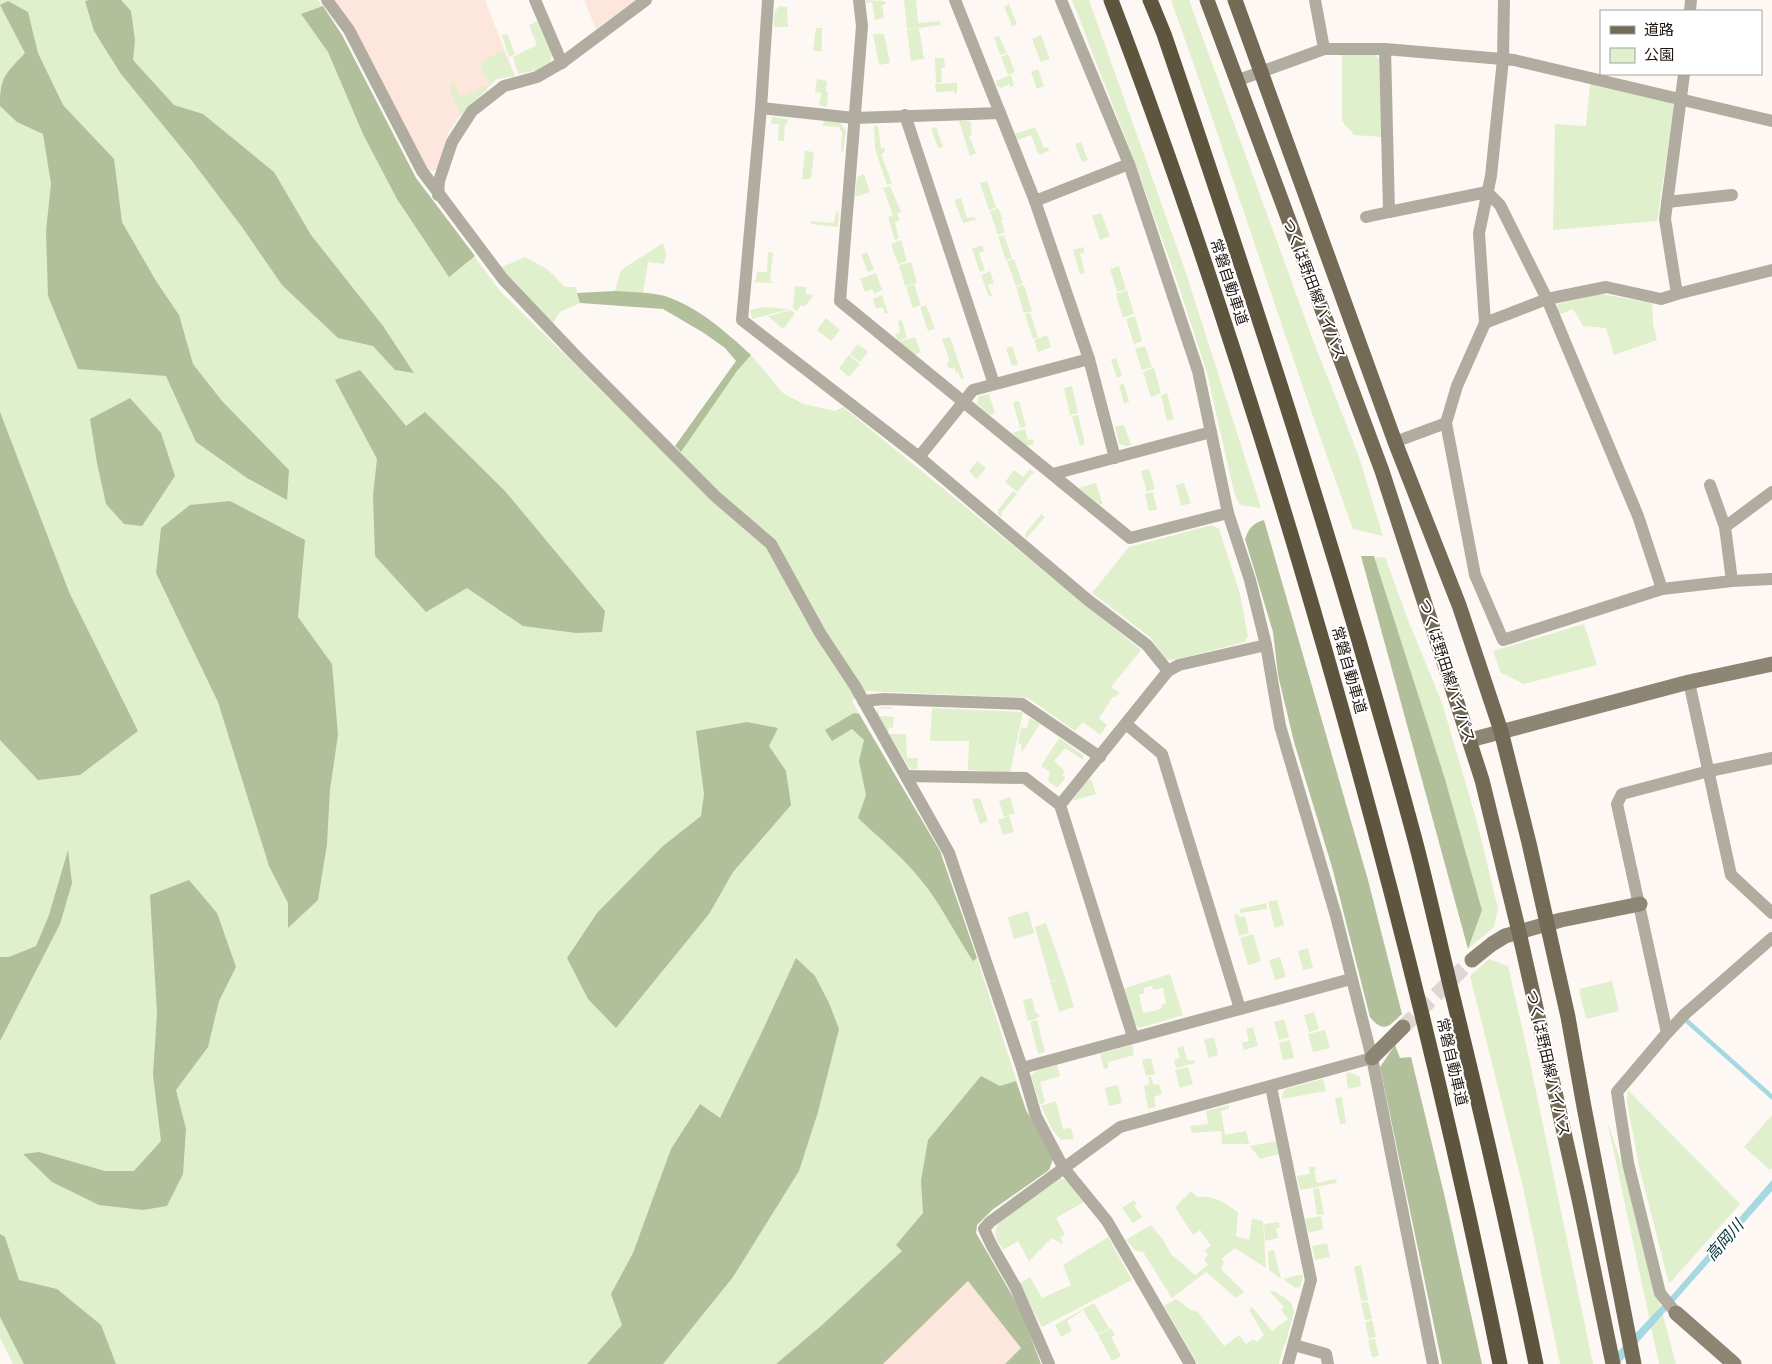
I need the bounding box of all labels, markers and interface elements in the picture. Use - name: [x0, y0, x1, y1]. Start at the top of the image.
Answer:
- legend: [1600, 10, 1762, 75]
- text: 道路: [1644, 21, 1674, 38]
- text: 公園: [1644, 46, 1674, 63]
- street label: つくば野田線バイパス: [1280, 216, 1349, 362]
- street label: 常磐自動車道: [1207, 236, 1251, 327]
- street label: つくば野田線バイパス: [1416, 597, 1479, 745]
- street label: 常磐自動車道: [1329, 624, 1370, 715]
- street label: つくば野田線バイパス: [1523, 988, 1574, 1138]
- street label: 常磐自動車道: [1434, 1016, 1471, 1108]
- water label: 高岡川: [1701, 1214, 1748, 1264]

